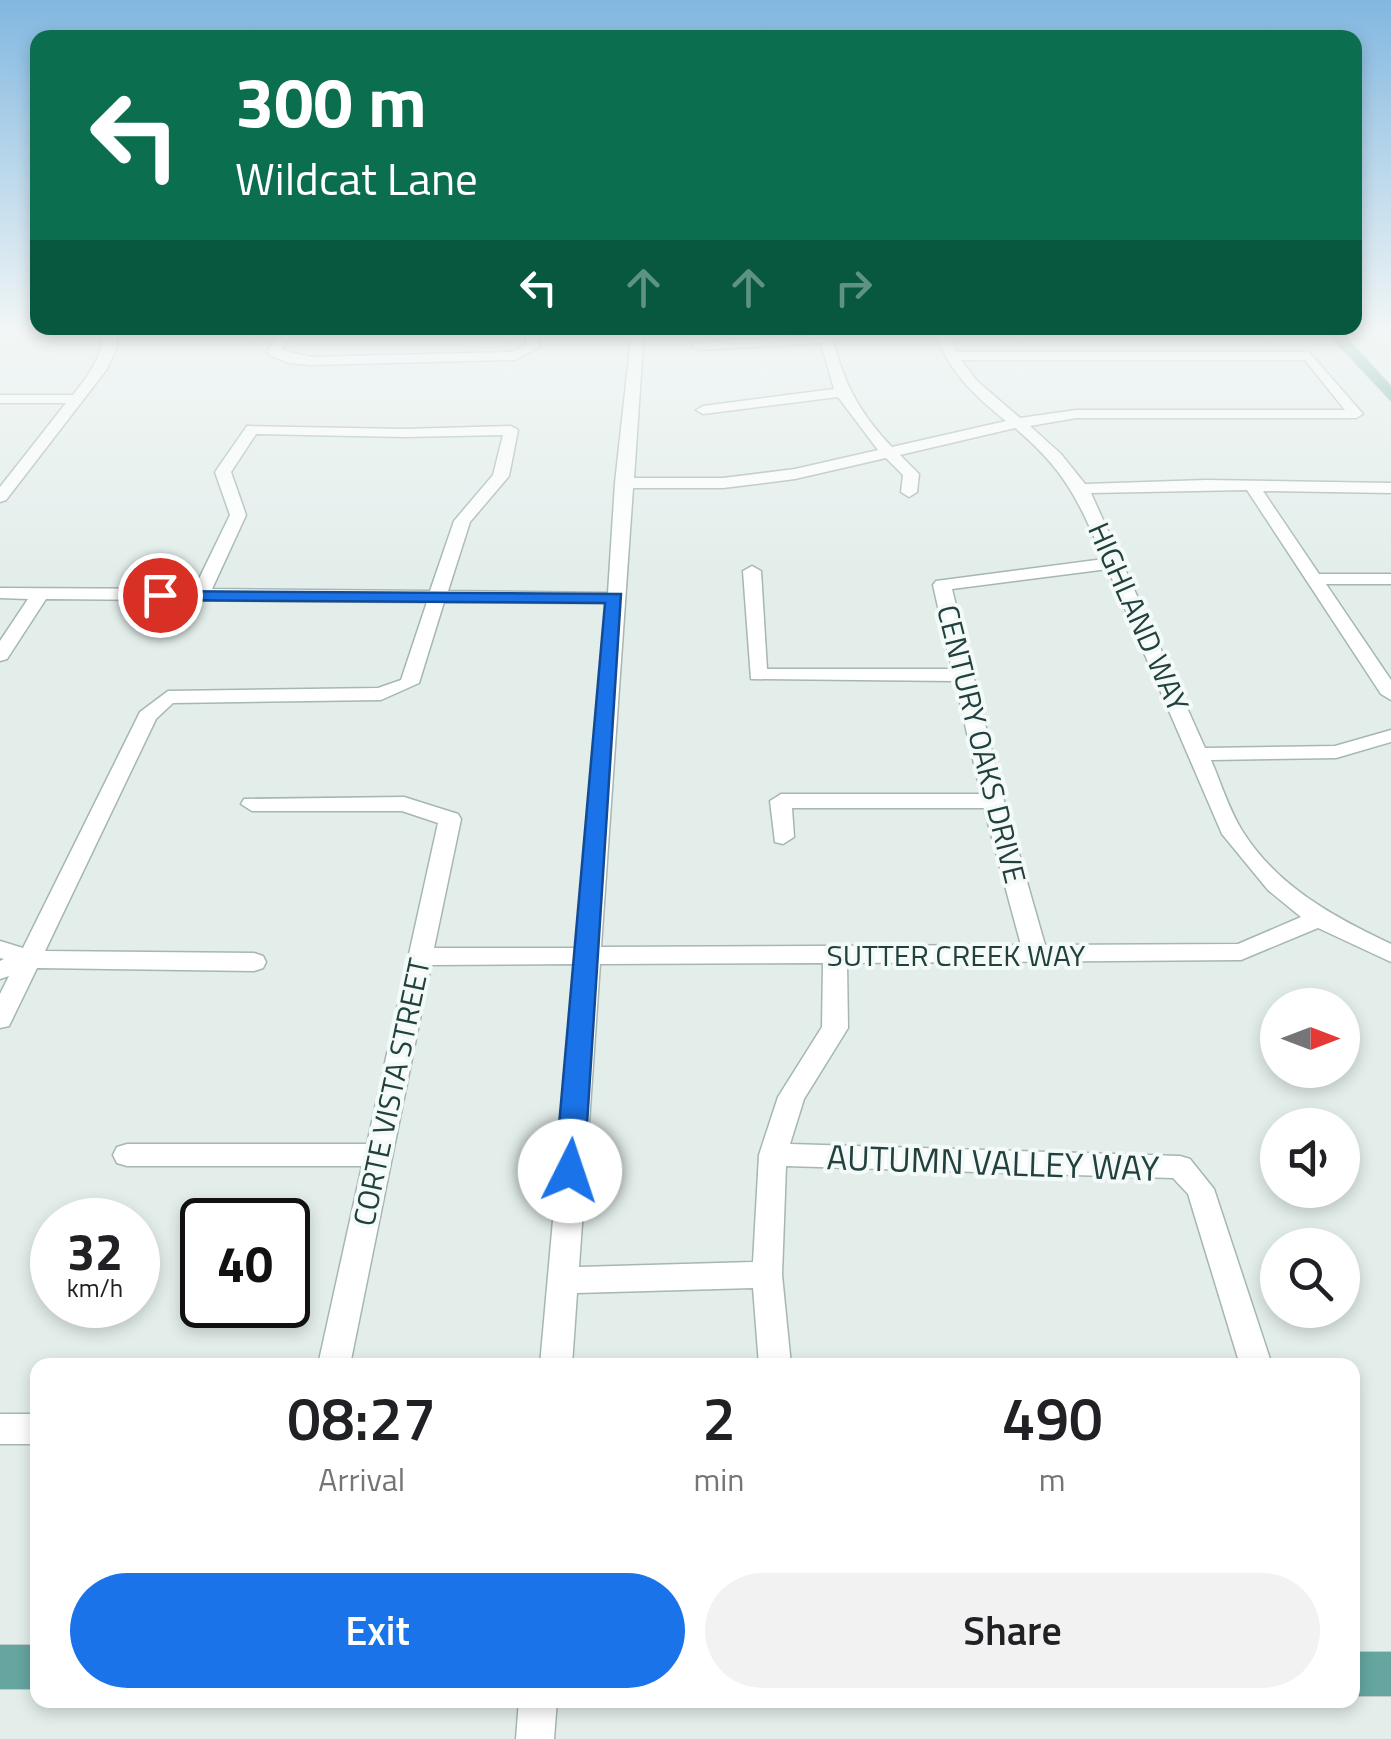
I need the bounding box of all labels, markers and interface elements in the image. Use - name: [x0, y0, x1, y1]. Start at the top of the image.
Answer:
- text: 300 m: [235, 48, 427, 154]
- icon: left: [70, 70, 200, 200]
- text: Wildcat Lane: [235, 144, 478, 212]
- icon: left: [511, 260, 566, 315]
- icon: ahead: [616, 260, 671, 315]
- icon: ahead: [721, 260, 776, 315]
- icon: right: [826, 260, 881, 315]
- street label: HIGHLAND WAY: [1077, 515, 1201, 719]
- pin: [118, 553, 203, 638]
- icon: arrive: [133, 568, 188, 623]
- street label: CENTURY OAKS DRIVE: [925, 600, 1039, 888]
- street label: SUTTER CREEK WAY: [827, 932, 1085, 978]
- street label: CORTE VISTA STREET: [340, 954, 442, 1230]
- north arrow: [1260, 988, 1360, 1088]
- map controls: [1260, 988, 1360, 1328]
- button: sound: [1260, 1108, 1360, 1208]
- position arrow: [518, 1119, 622, 1223]
- street label: AUTUMN VALLEY WAY: [826, 1129, 1160, 1195]
- speed limit sign: 40: [180, 1198, 310, 1328]
- text: 32: [67, 1213, 123, 1289]
- button: search: [1260, 1228, 1360, 1328]
- text: km/h: [67, 1269, 123, 1307]
- text: 08:27: [287, 1372, 436, 1463]
- text: 2: [702, 1372, 736, 1463]
- text: 490: [1002, 1372, 1103, 1463]
- text: Arrival: [318, 1455, 405, 1503]
- text: min: [693, 1455, 744, 1503]
- text: m: [1039, 1455, 1066, 1503]
- button: Exit: [70, 1573, 685, 1688]
- button: Share: [705, 1573, 1320, 1688]

